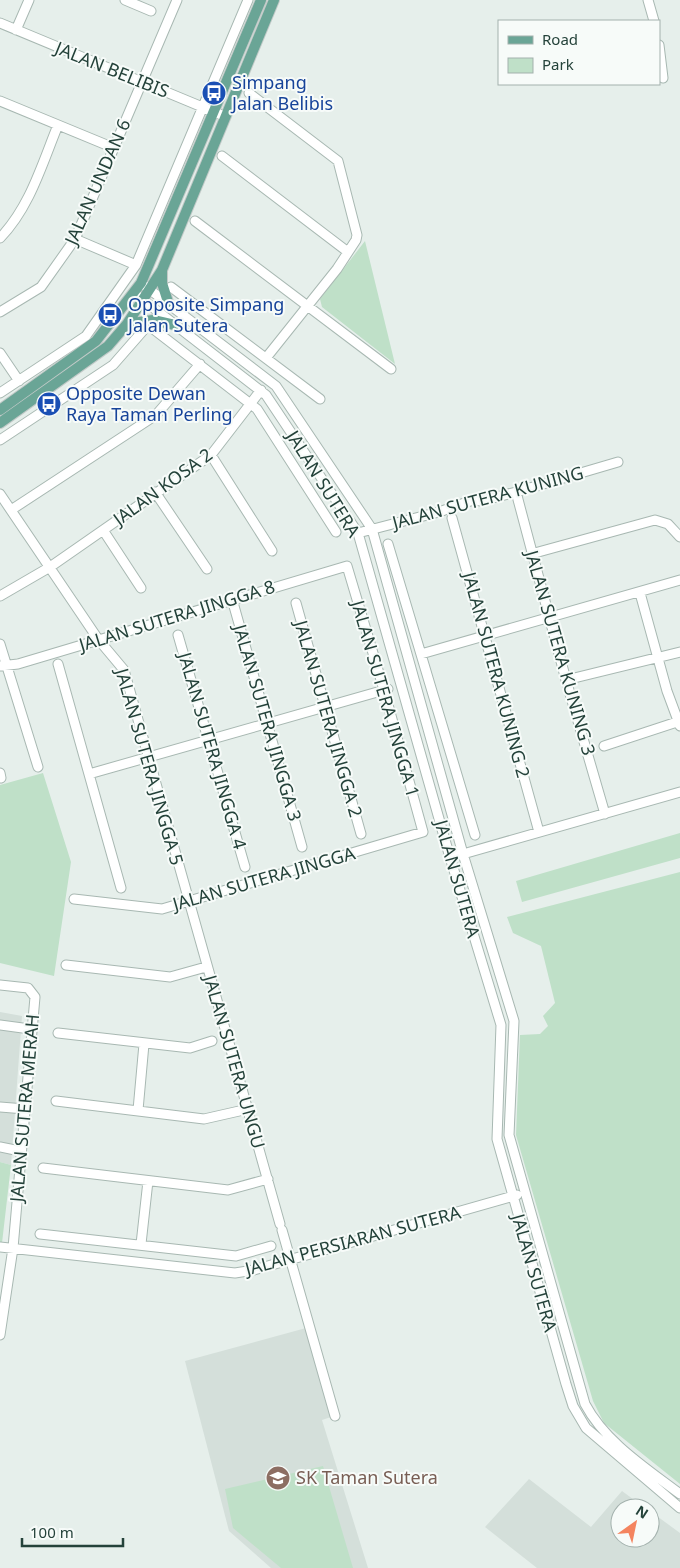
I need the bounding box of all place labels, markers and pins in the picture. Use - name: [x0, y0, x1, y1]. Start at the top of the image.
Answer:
- place label: Simpang Jalan Belibis: [230, 70, 333, 115]
- bus stop icon: Simpang Jalan Belibis: [201, 80, 227, 106]
- place label: Opposite Simpang Jalan Sutera: [126, 292, 284, 337]
- bus stop icon: Opposite Simpang Jalan Sutera: [97, 302, 123, 328]
- place label: Opposite Dewan Raya Taman Perling: [66, 381, 233, 426]
- bus stop icon: Opposite Dewan Raya Taman Perling: [36, 391, 62, 417]
- school or university icon: SK Taman Sutera: [265, 1465, 291, 1491]
- place label: SK Taman Sutera: [296, 1465, 438, 1489]

